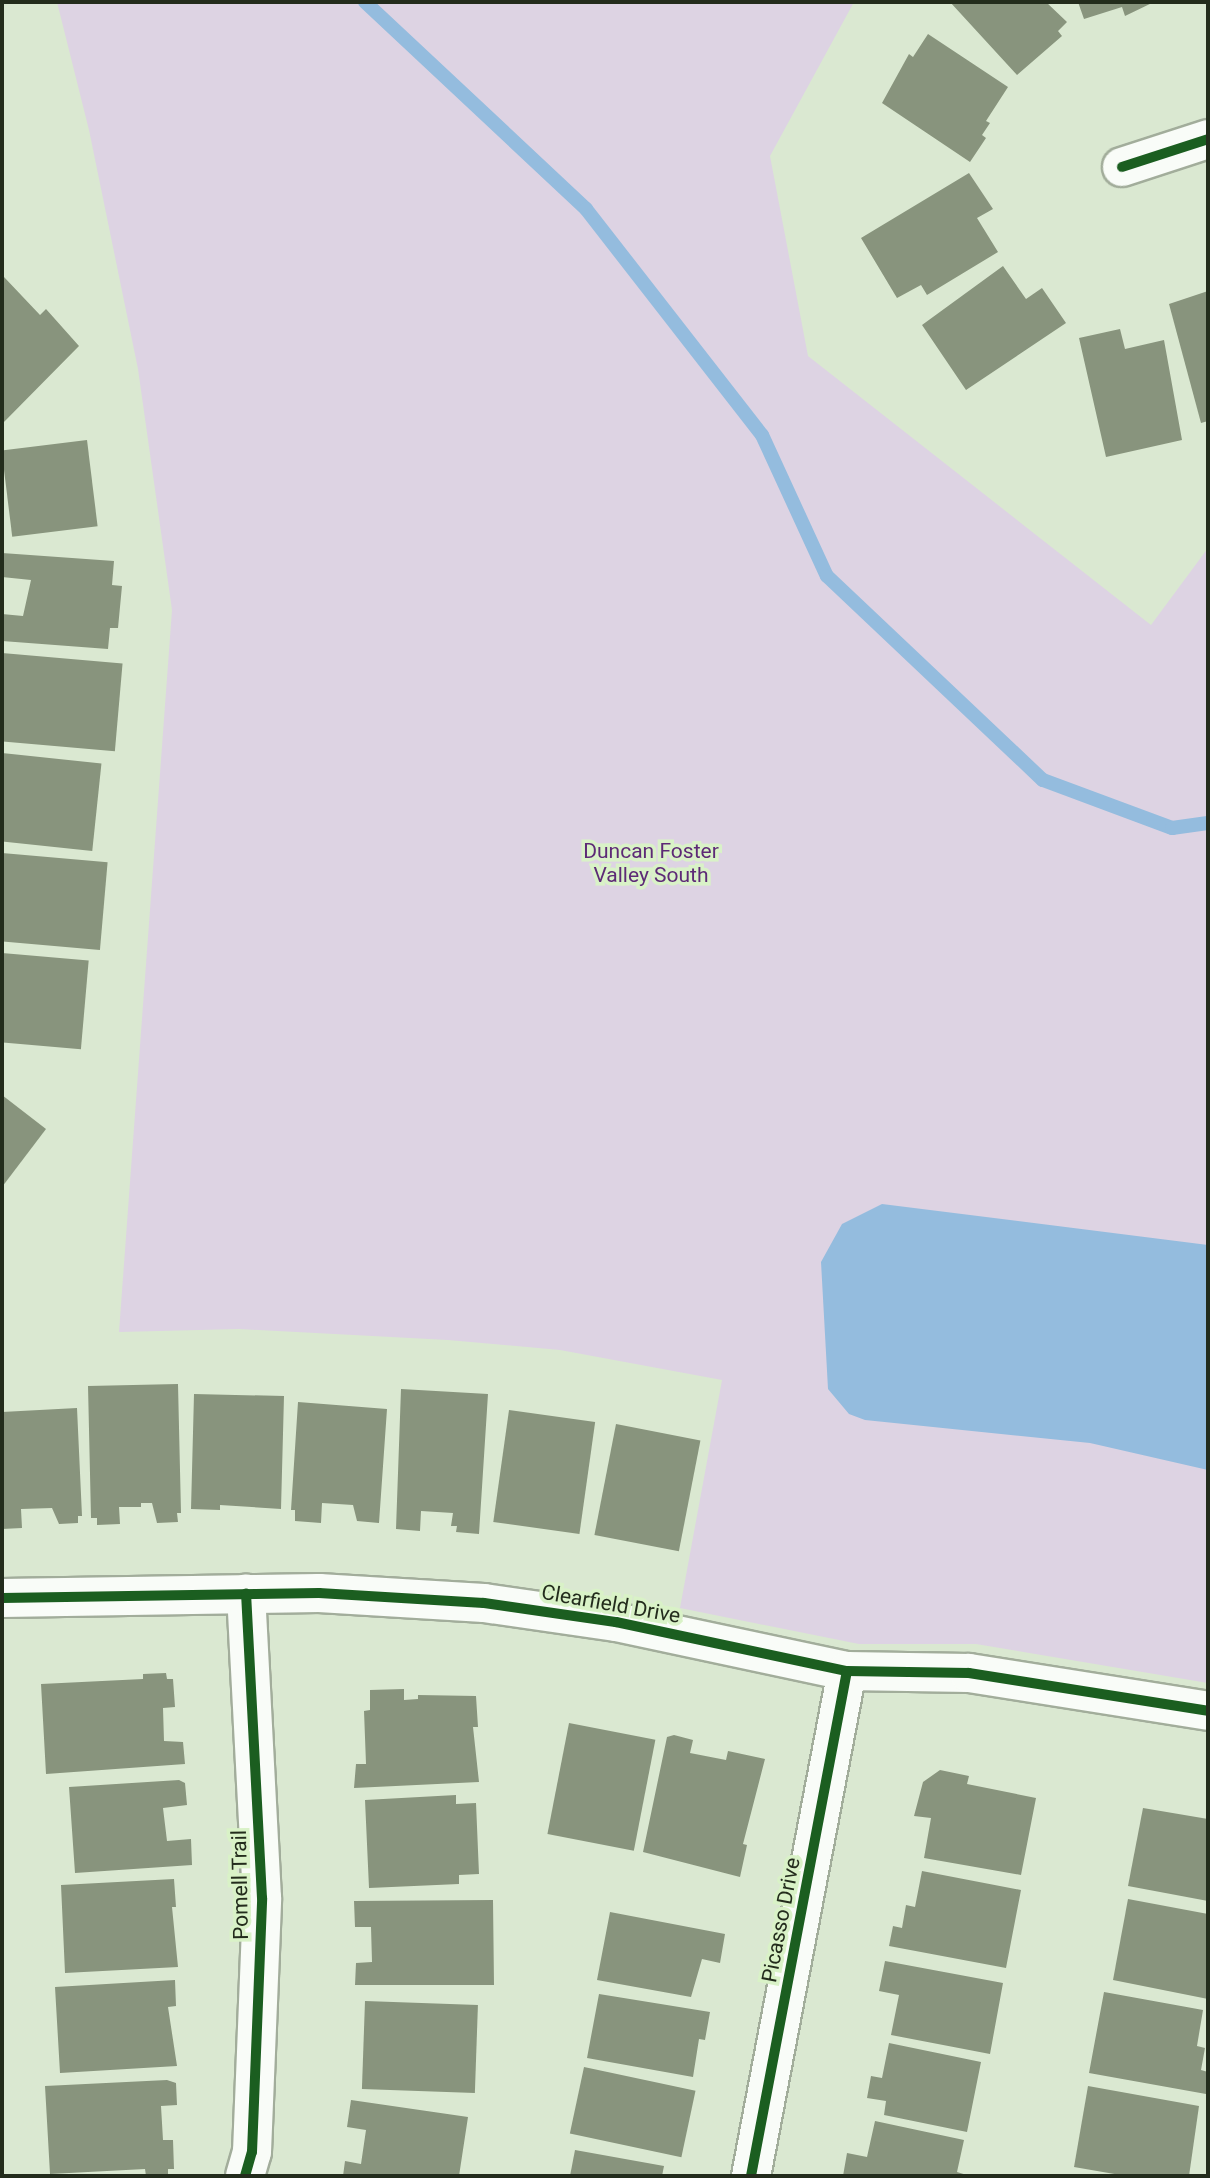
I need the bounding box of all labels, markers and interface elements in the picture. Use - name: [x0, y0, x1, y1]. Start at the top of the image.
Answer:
- park label: Duncan Foster Valley South: [583, 838, 719, 888]
- street label: Clearfield Drive: [540, 1579, 682, 1629]
- street label: Pomell Trail: [226, 1830, 254, 1940]
- street label: Picasso Drive: [757, 1855, 805, 1985]

